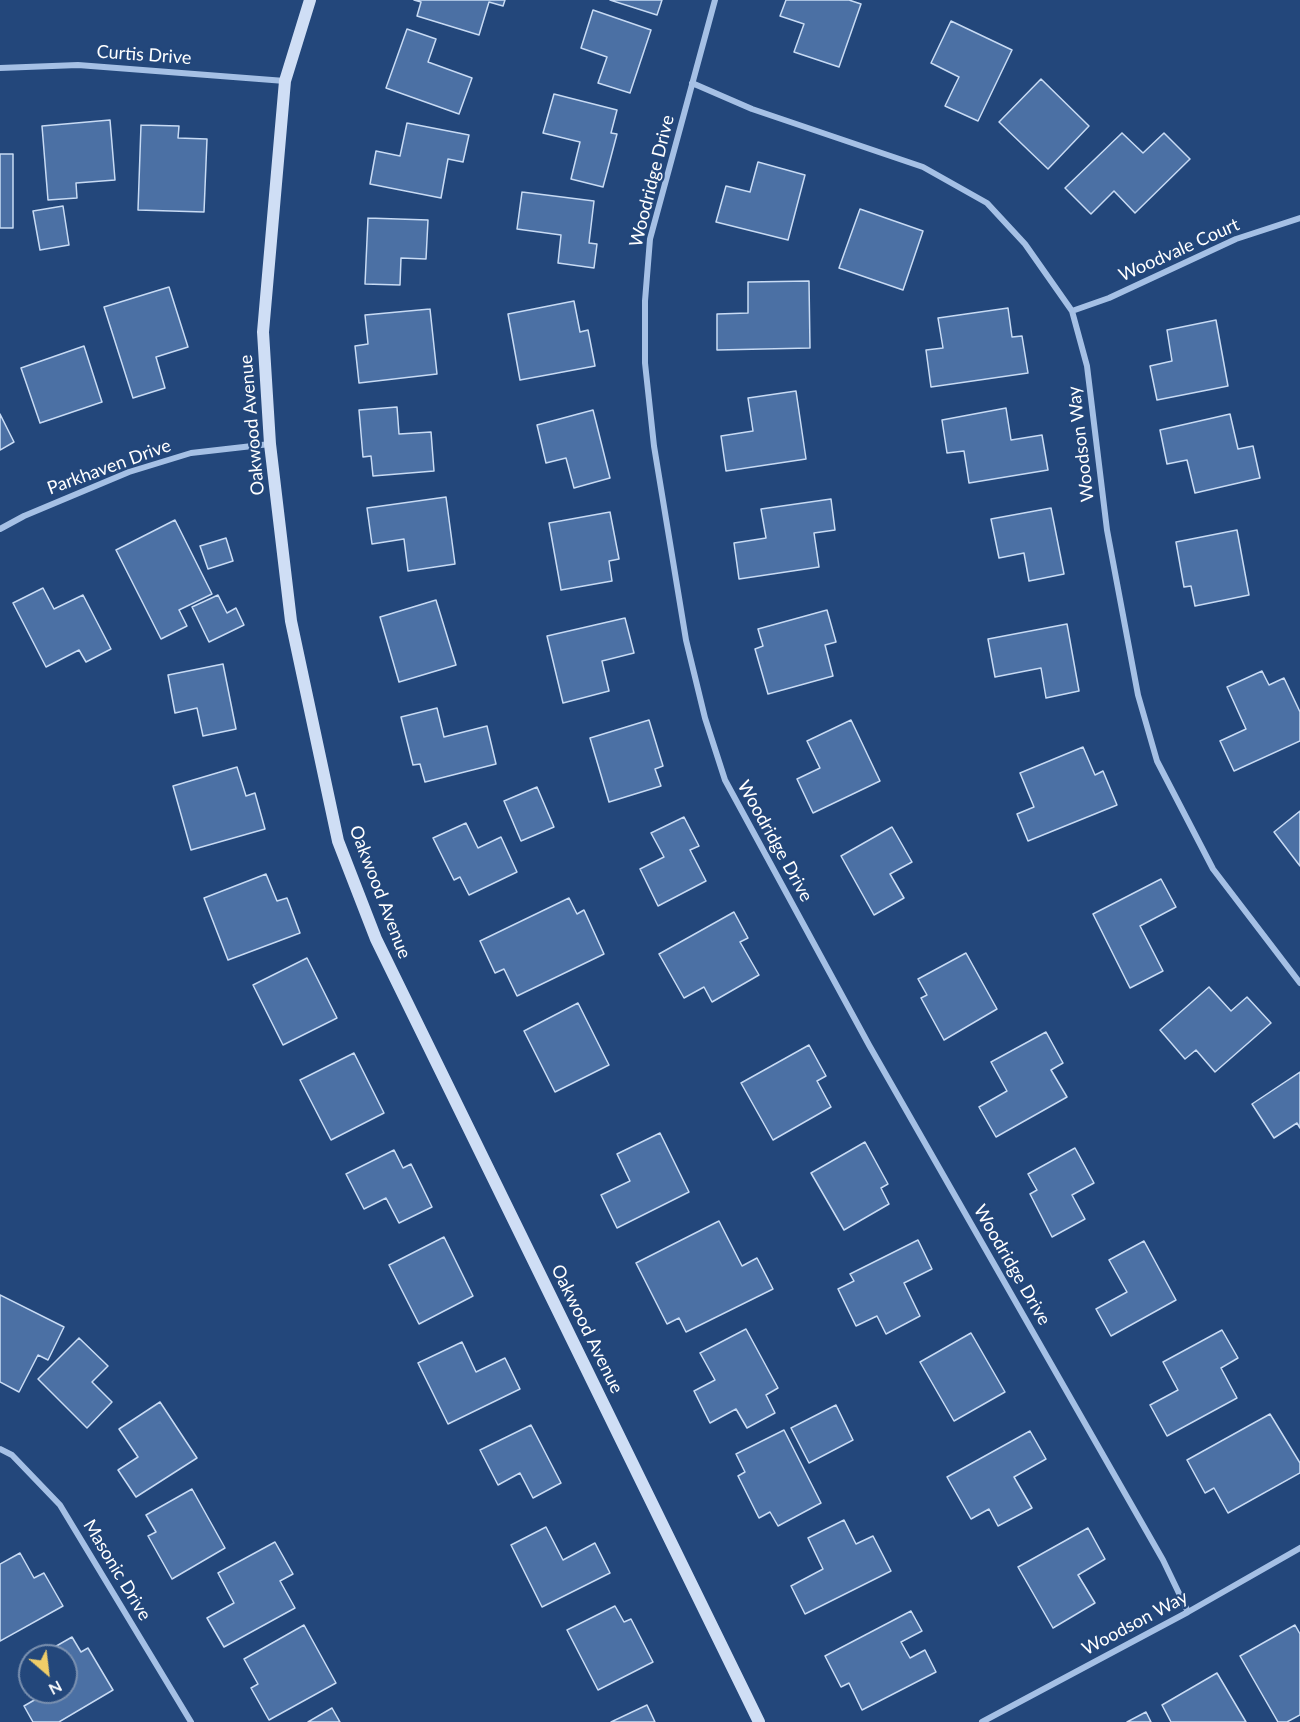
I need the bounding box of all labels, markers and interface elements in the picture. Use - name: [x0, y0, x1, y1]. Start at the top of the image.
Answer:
- street label: Curtis Drive: [96, 41, 192, 69]
- street label: Woodridge Drive: [625, 113, 679, 249]
- street label: Woodvale Court: [1115, 214, 1243, 286]
- street label: Oakwood Avenue: [235, 354, 269, 496]
- street label: Woodson Way: [1063, 385, 1099, 503]
- street label: Parkhaven Drive: [44, 435, 174, 499]
- street label: Woodridge Drive: [733, 777, 817, 905]
- street label: Oakwood Avenue: [345, 822, 415, 962]
- street label: Woodridge Drive: [969, 1201, 1055, 1329]
- street label: Oakwood Avenue: [546, 1261, 628, 1397]
- street label: Masonic Drive: [78, 1516, 156, 1624]
- street label: Woodson Way: [1079, 1586, 1191, 1660]
- north arrow: [18, 1644, 78, 1704]
- text: N: [46, 1677, 66, 1700]

